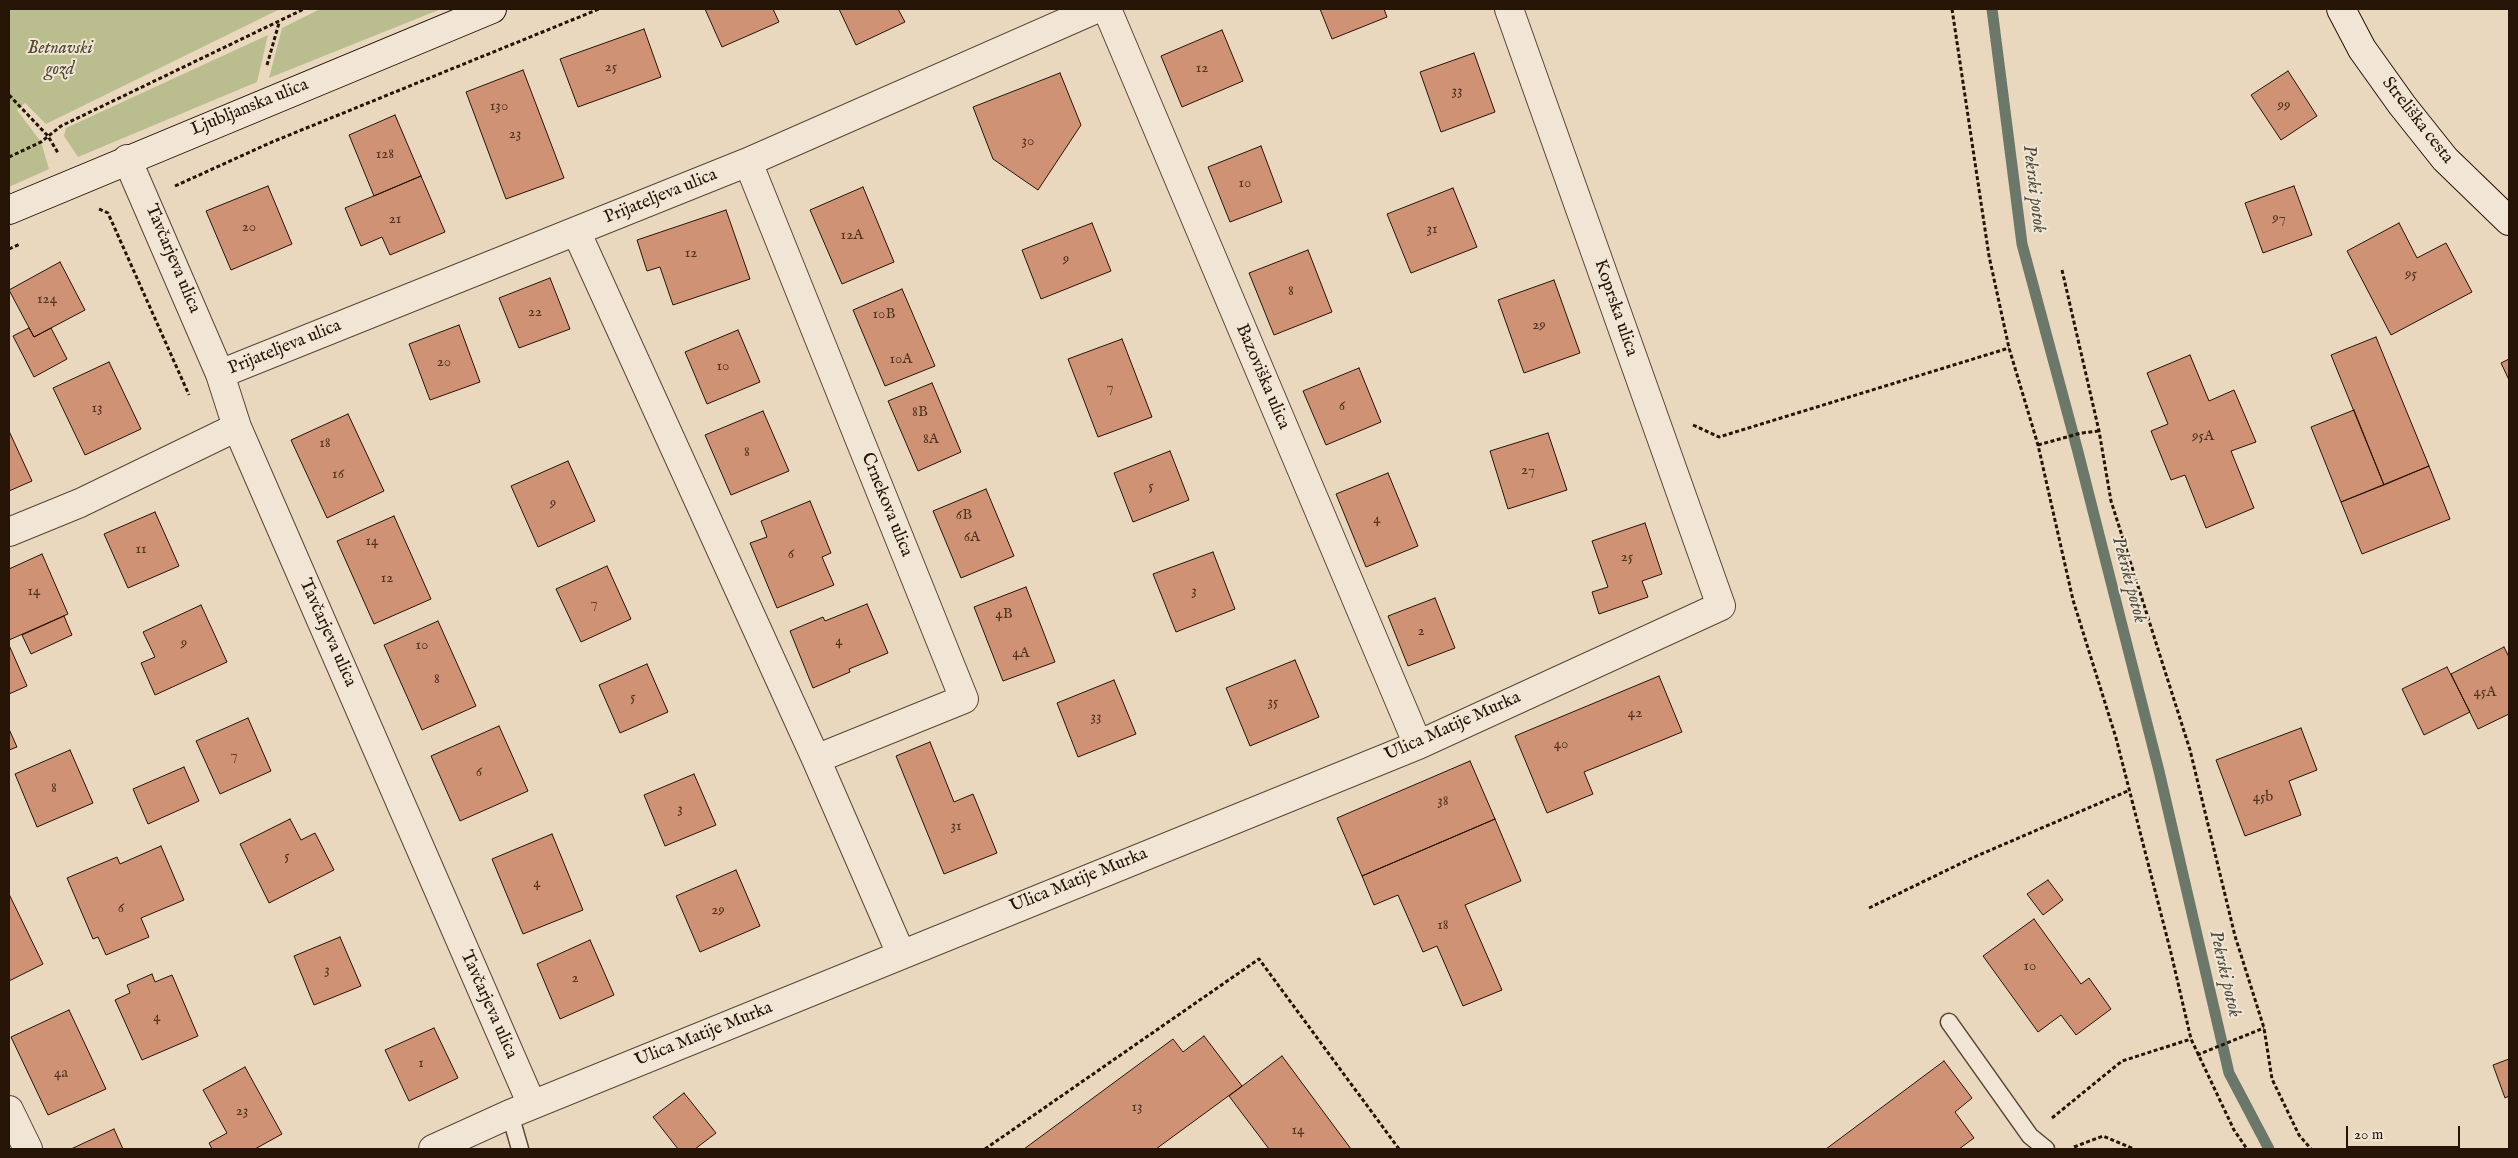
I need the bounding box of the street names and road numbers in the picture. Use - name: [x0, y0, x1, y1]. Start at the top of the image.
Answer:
- street label: Streliška cesta: [2376, 73, 2458, 169]
- street label: Ljubljanska ulica: [188, 75, 312, 141]
- street label: Prijateljeva ulica: [601, 165, 721, 229]
- street label: Tavčarjeva ulica: [139, 201, 205, 317]
- street label: Koprska ulica: [1588, 257, 1642, 359]
- street label: Prijateljeva ulica: [225, 316, 345, 380]
- street label: Bazoviška ulica: [1230, 321, 1294, 433]
- street label: Crnekova ulica: [855, 450, 917, 560]
- street label: Tavčarjeva ulica: [294, 576, 360, 690]
- street label: Ulica Matije Murka: [1382, 687, 1524, 767]
- street label: Ulica Matije Murka: [1007, 844, 1151, 918]
- street label: Tavčarjeva ulica: [455, 948, 521, 1062]
- street label: Ulica Matije Murka: [632, 998, 776, 1072]

